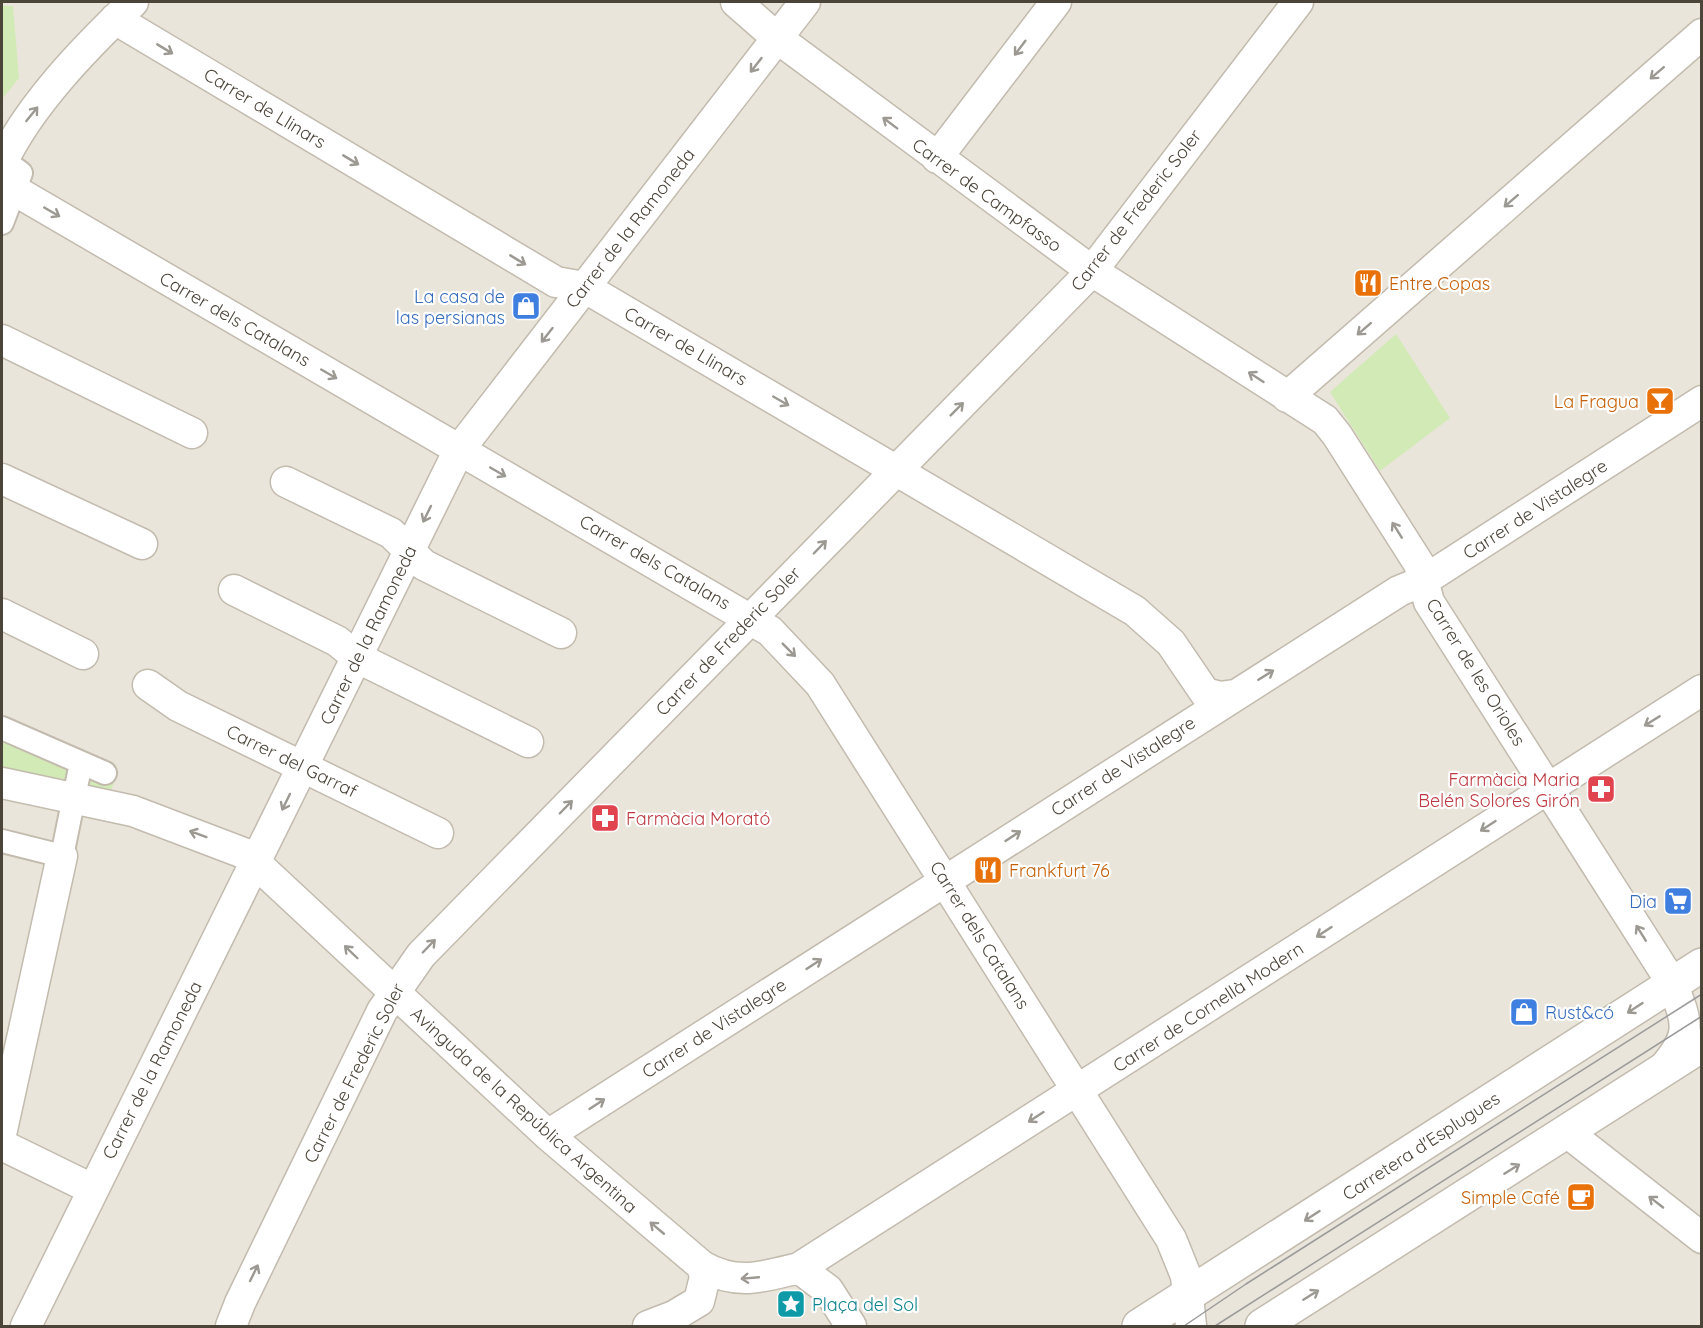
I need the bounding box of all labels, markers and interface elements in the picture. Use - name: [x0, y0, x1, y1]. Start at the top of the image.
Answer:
- one-way arrow: [1014, 40, 1027, 56]
- one-way arrow: [156, 43, 173, 55]
- one-way arrow: [750, 56, 763, 72]
- street label: Carrer de Llinars: [200, 63, 330, 153]
- one-way arrow: [1650, 65, 1666, 79]
- one-way arrow: [26, 106, 39, 122]
- one-way arrow: [883, 117, 899, 129]
- street label: Carrer de Frederic Soler: [1066, 124, 1206, 295]
- street label: Carrer de Campfasso: [908, 133, 1066, 257]
- street label: Carrer de la Ramoneda: [560, 143, 700, 313]
- one-way arrow: [342, 154, 359, 166]
- one-way arrow: [1504, 194, 1519, 208]
- one-way arrow: [43, 207, 60, 219]
- one-way arrow: [509, 254, 526, 266]
- street label: Carrer dels Catalans: [156, 266, 314, 372]
- restaurant icon: Entre Copas: [1352, 267, 1384, 299]
- place label: Entre Copas: [1389, 272, 1490, 295]
- place label: La casa de las persianas: [396, 285, 505, 329]
- shop icon: La casa de las persianas: [510, 290, 542, 322]
- street label: Carrer de Llinars: [620, 301, 752, 391]
- one-way arrow: [1356, 323, 1372, 336]
- one-way arrow: [541, 327, 554, 343]
- one-way arrow: [320, 368, 337, 380]
- one-way arrow: [1248, 370, 1265, 382]
- bar icon: La Fragua: [1644, 385, 1676, 417]
- place label: La Fragua: [1554, 390, 1639, 413]
- one-way arrow: [772, 396, 789, 408]
- one-way arrow: [950, 402, 965, 417]
- street label: Carrer de Vistalegre: [1459, 454, 1611, 564]
- one-way arrow: [489, 466, 506, 478]
- one-way arrow: [421, 504, 433, 522]
- street label: Carrer dels Catalans: [576, 509, 734, 615]
- one-way arrow: [1391, 521, 1404, 538]
- one-way arrow: [812, 540, 827, 555]
- street label: Carrer de la Ramoneda: [315, 542, 421, 728]
- street label: Carrer de Frederic Soler: [651, 561, 805, 721]
- street label: Carrer de les Orioles: [1421, 594, 1531, 750]
- one-way arrow: [782, 642, 796, 657]
- one-way arrow: [1257, 668, 1274, 680]
- street label: Carrer de Vistalegre: [1047, 711, 1199, 821]
- one-way arrow: [1644, 716, 1661, 728]
- street label: Carrer del Garraf: [223, 719, 362, 803]
- place label: Farmàcia Maria Belén Solores Girón: [1418, 768, 1580, 812]
- pharmacy icon: Farmàcia Maria Belén Solores Girón: [1585, 773, 1617, 805]
- one-way arrow: [280, 793, 292, 810]
- one-way arrow: [558, 799, 573, 814]
- pharmacy icon: Farmàcia Morató: [589, 802, 621, 834]
- place label: Farmàcia Morató: [626, 807, 770, 830]
- one-way arrow: [1480, 821, 1497, 833]
- one-way arrow: [189, 828, 208, 839]
- one-way arrow: [1005, 830, 1022, 843]
- restaurant icon: Frankfurt 76: [972, 854, 1004, 886]
- street label: Carrer dels Catalans: [925, 857, 1035, 1013]
- place label: Frankfurt 76: [1009, 859, 1110, 882]
- supermarket icon: Dia: [1662, 885, 1694, 917]
- place label: Dia: [1629, 890, 1657, 913]
- one-way arrow: [1635, 925, 1647, 942]
- one-way arrow: [1316, 926, 1333, 938]
- street label: Carrer de Cornellà Modern: [1108, 937, 1308, 1077]
- one-way arrow: [422, 939, 437, 954]
- one-way arrow: [343, 944, 358, 959]
- one-way arrow: [805, 958, 822, 970]
- street label: Carrer de Vistalegre: [638, 973, 790, 1083]
- street label: Carrer de la Ramoneda: [97, 977, 207, 1163]
- street label: Carrer de Frederic Soler: [299, 979, 409, 1167]
- shop icon: Rust&có: [1508, 996, 1540, 1028]
- place label: Rust&có: [1545, 1001, 1614, 1024]
- one-way arrow: [1626, 1001, 1643, 1014]
- street label: Avinguda de la República Argentina: [406, 1002, 642, 1218]
- street label: Carretera d'Esplugues: [1338, 1087, 1504, 1205]
- one-way arrow: [588, 1097, 605, 1109]
- one-way arrow: [1029, 1111, 1045, 1123]
- one-way arrow: [1503, 1162, 1520, 1174]
- cafe icon: Simple Café: [1565, 1181, 1597, 1213]
- place label: Simple Café: [1461, 1186, 1560, 1209]
- one-way arrow: [1648, 1196, 1664, 1209]
- one-way arrow: [1304, 1210, 1321, 1222]
- one-way arrow: [650, 1221, 665, 1235]
- one-way arrow: [249, 1264, 261, 1282]
- one-way arrow: [740, 1273, 760, 1284]
- place icon: Plaça del Sol: [775, 1288, 807, 1320]
- one-way arrow: [1303, 1289, 1320, 1302]
- place label: Plaça del Sol: [812, 1293, 918, 1316]

